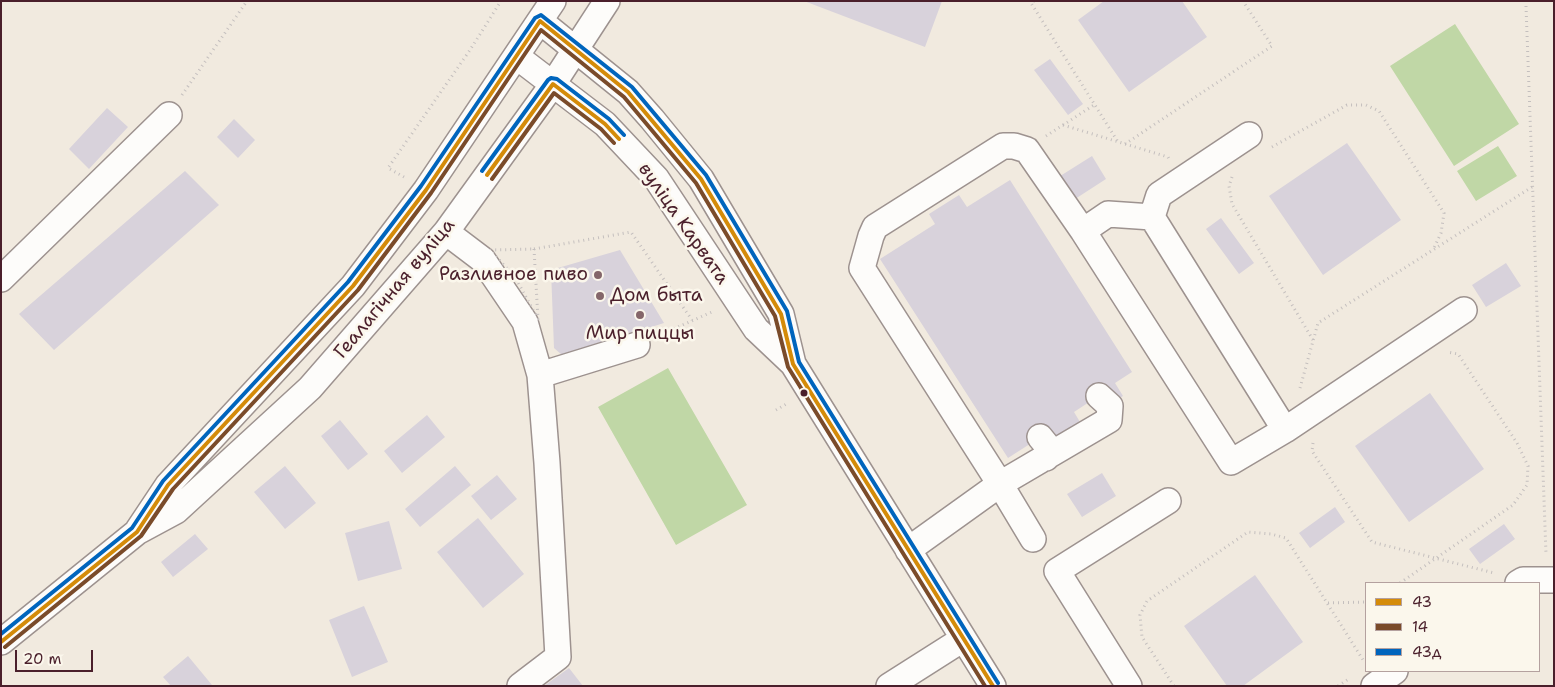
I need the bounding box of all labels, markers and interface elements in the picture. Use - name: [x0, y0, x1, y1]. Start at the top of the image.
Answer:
- street label: вуліца Карвата: [633, 159, 733, 289]
- street label: Геалагічная вуліца: [330, 214, 460, 364]
- place label: Разливное пиво: [439, 264, 588, 286]
- marker: Разливное пиво: [592, 269, 604, 281]
- place label: Дом быта: [610, 285, 703, 307]
- marker: Дом быта: [594, 290, 606, 302]
- marker: Мир пиццы: [634, 309, 646, 321]
- place label: Мир пиццы: [586, 323, 694, 345]
- unlabelled marker: [799, 388, 809, 398]
- legend: [1365, 582, 1540, 672]
- text: 43: [1412, 592, 1432, 612]
- text: 14: [1412, 617, 1428, 637]
- scale bar: [18, 640, 95, 672]
- text: 43д: [1412, 642, 1442, 662]
- text: 20 m: [23, 649, 62, 669]

